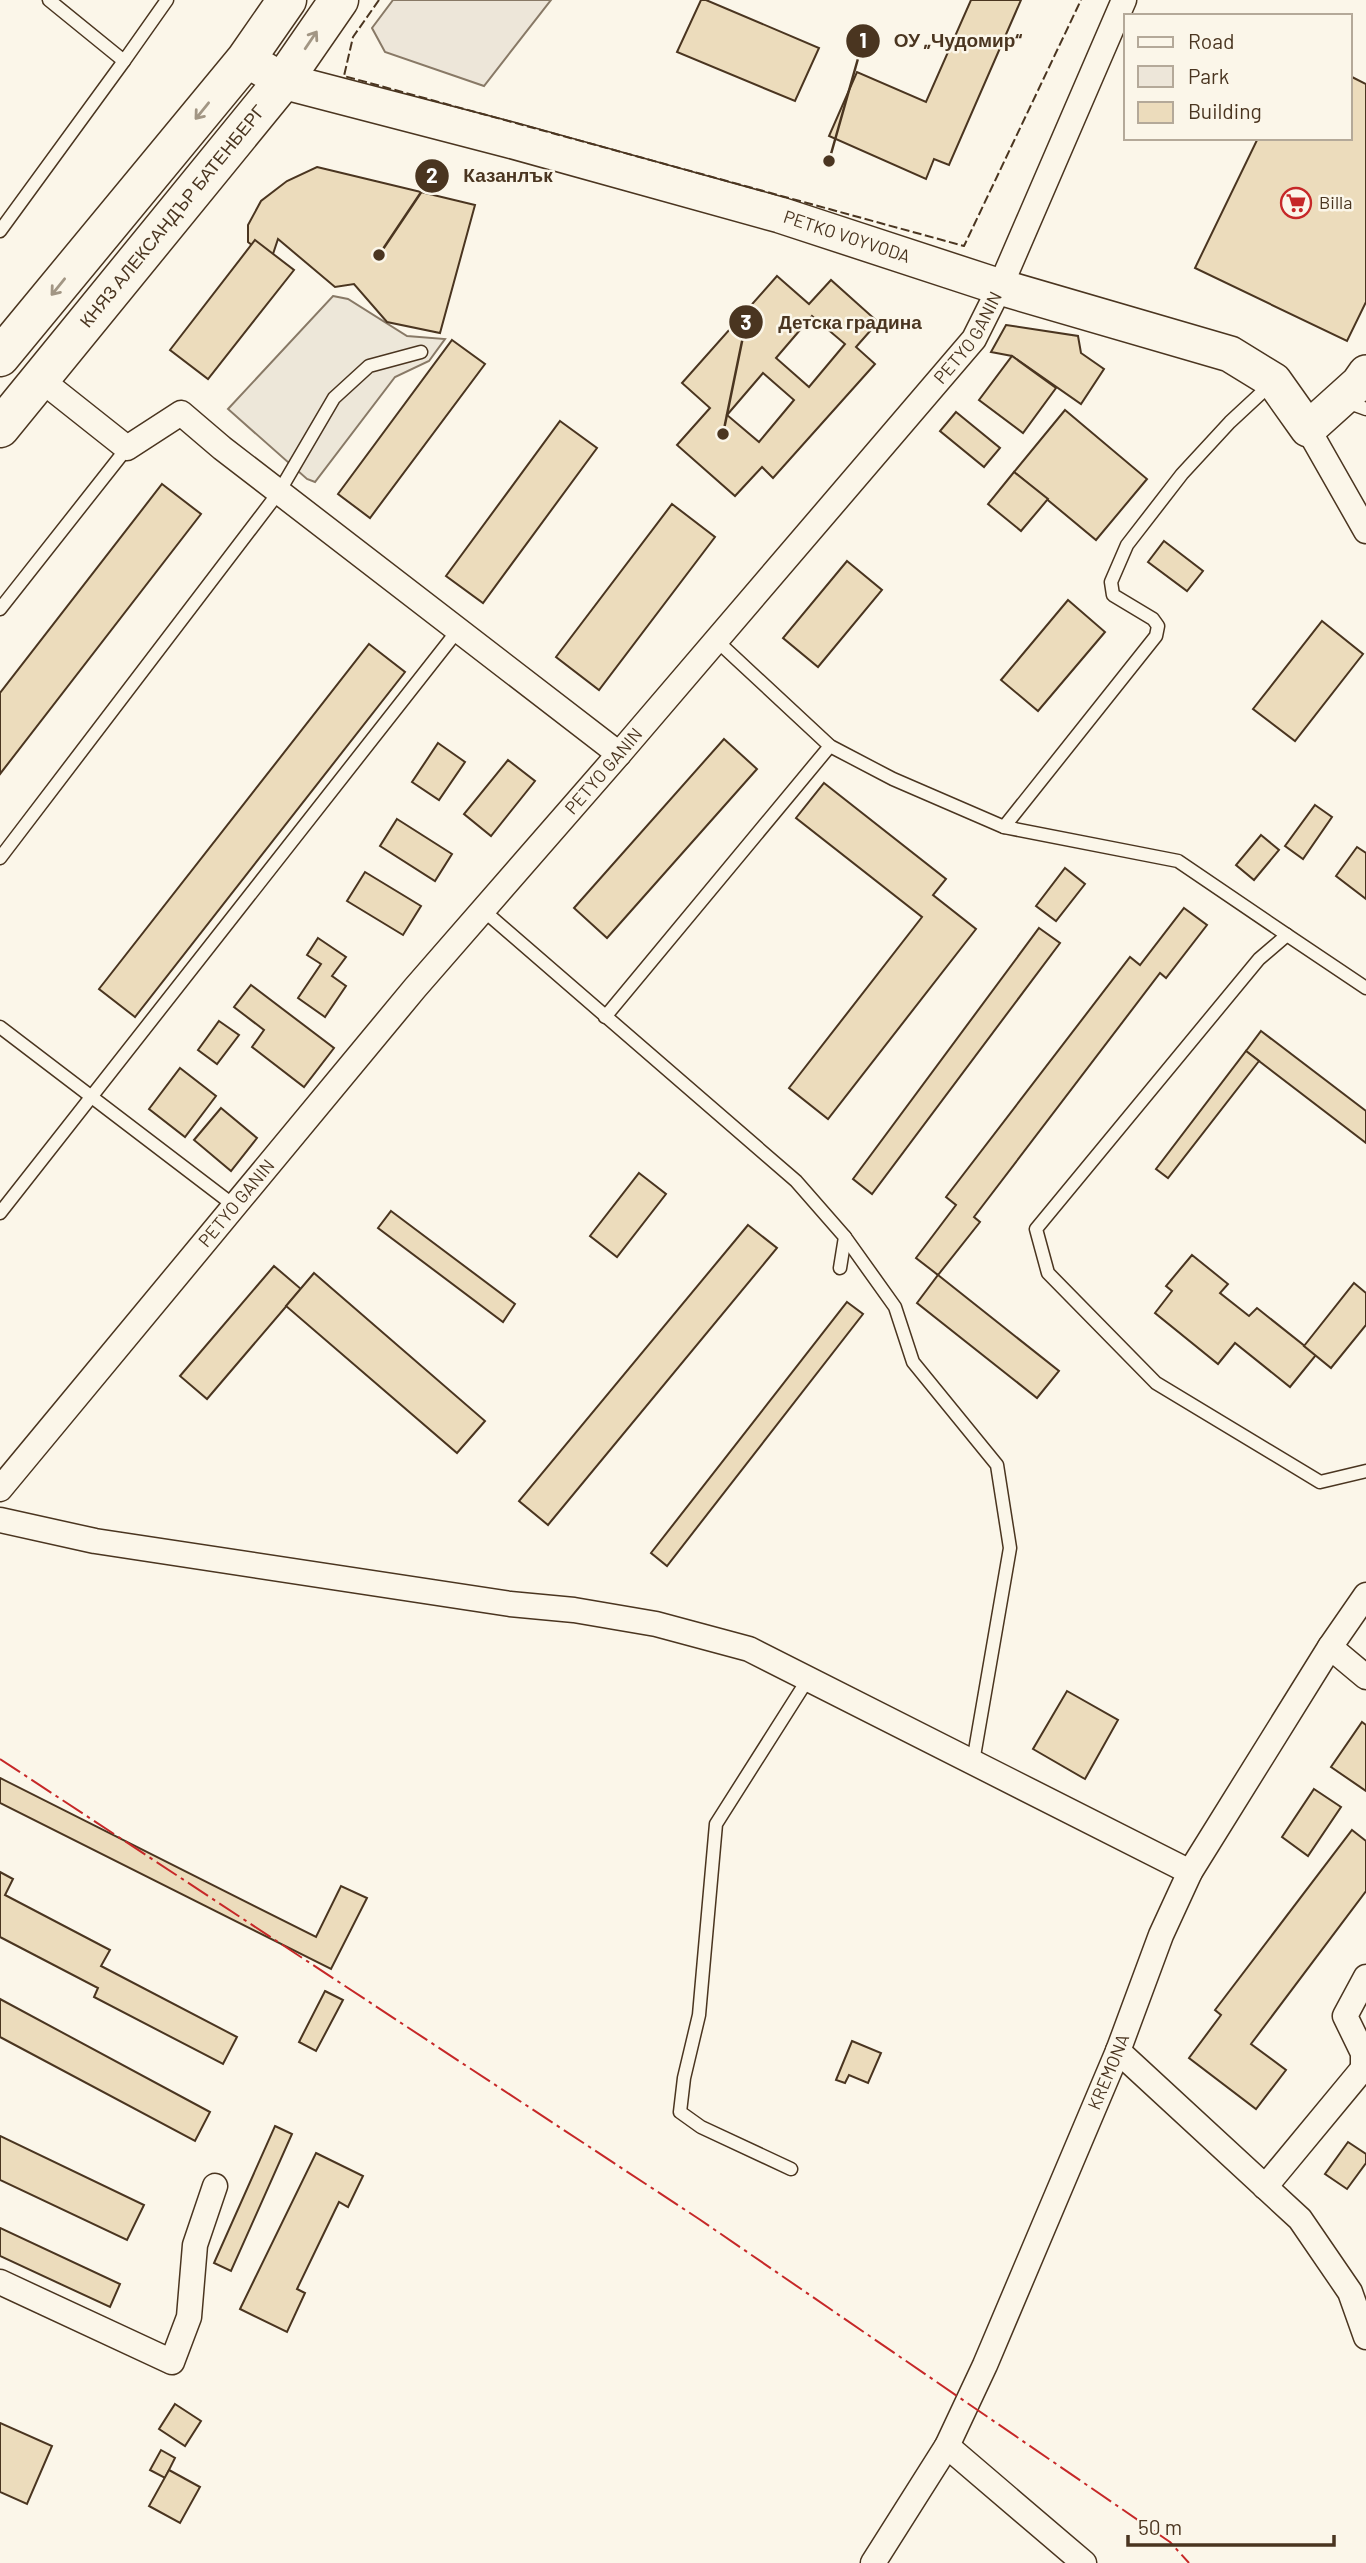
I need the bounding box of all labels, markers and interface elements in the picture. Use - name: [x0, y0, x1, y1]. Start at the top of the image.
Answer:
- legend: [1124, 14, 1352, 140]
- callout: ОУ „Чудомир“: [845, 21, 1036, 61]
- text: 1: [859, 27, 867, 52]
- text: ОУ „Чудомир“: [894, 28, 1022, 51]
- text: Road: [1188, 28, 1234, 53]
- one-way arrow: [304, 31, 318, 51]
- text: Park: [1188, 63, 1229, 88]
- text: Building: [1188, 98, 1262, 123]
- street label: КНЯЗ АЛЕКСАНДЪР БАТЕНБЕРГ: [74, 100, 269, 332]
- one-way arrow: [194, 102, 210, 120]
- callout: Казанлък: [414, 156, 567, 196]
- text: 2: [426, 162, 438, 187]
- text: Казанлък: [463, 163, 553, 186]
- supermarket icon: Billa: [1279, 186, 1313, 220]
- place label: Billa: [1319, 191, 1352, 213]
- street label: PETKO VOYVODA: [781, 205, 913, 267]
- one-way arrow: [50, 278, 66, 296]
- street label: PETYO GANIN: [929, 288, 1006, 388]
- callout: Детска градина: [729, 302, 935, 342]
- text: 3: [740, 309, 752, 334]
- text: Детска градина: [778, 310, 922, 333]
- street label: PETYO GANIN: [560, 723, 647, 818]
- street label: PETYO GANIN: [193, 1154, 279, 1251]
- street label: KREMONA: [1082, 2031, 1133, 2113]
- scale bar: [1128, 2504, 1334, 2548]
- text: 50 m: [1138, 2514, 1182, 2539]

